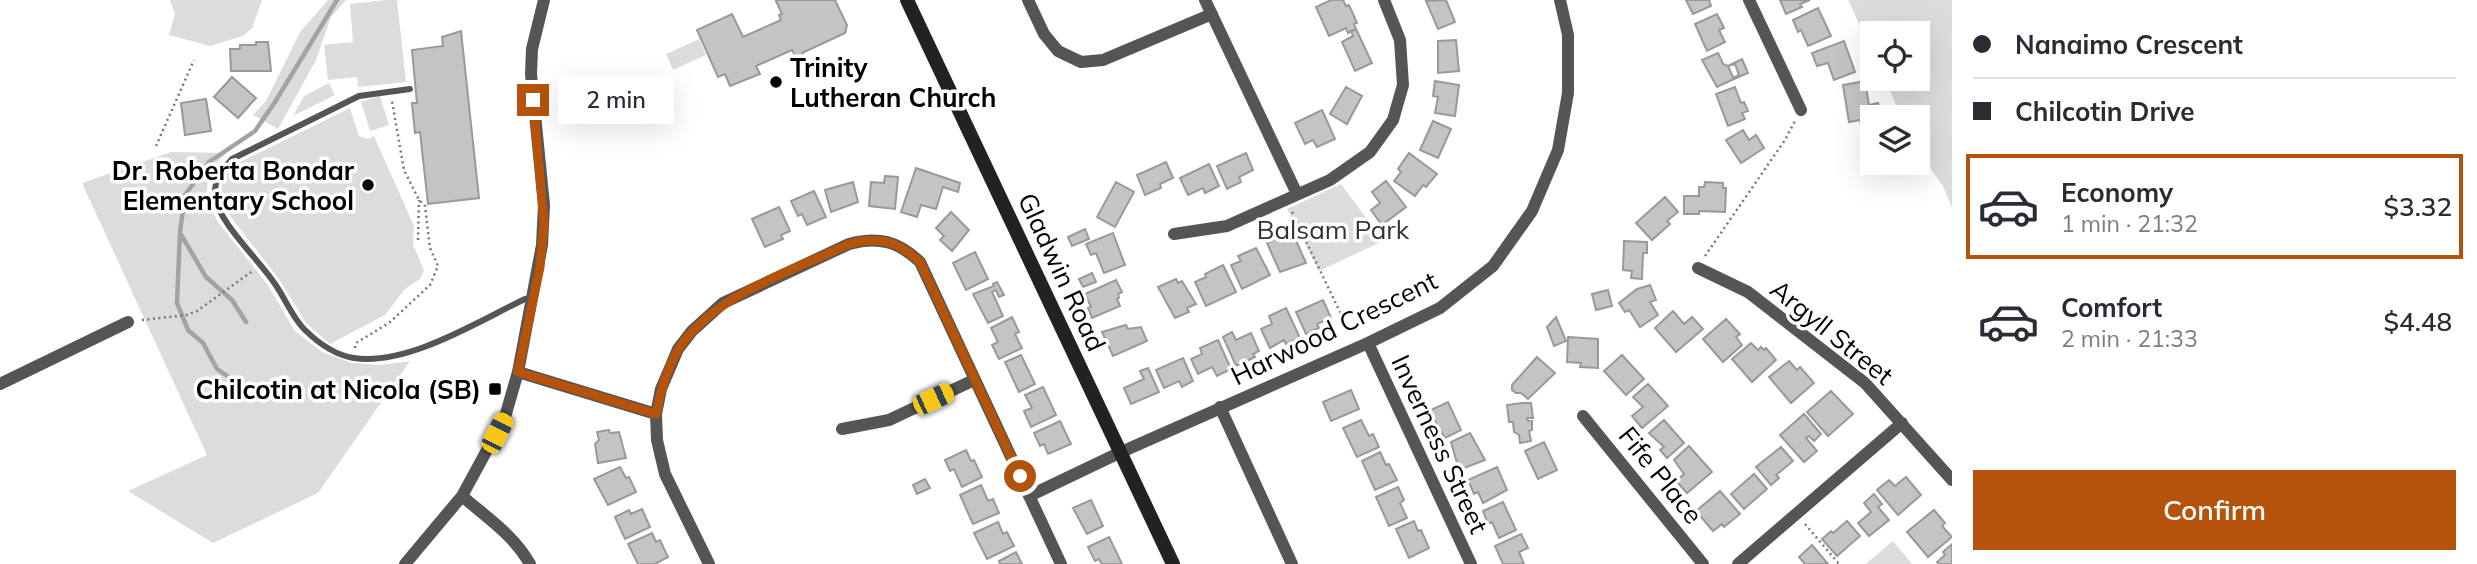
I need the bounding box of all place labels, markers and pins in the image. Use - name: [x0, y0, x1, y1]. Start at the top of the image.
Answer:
- place label: Trinity Lutheran Church: [790, 51, 996, 114]
- marker: Trinity Lutheran Church: [768, 74, 784, 90]
- place label: Dr. Roberta Bondar Elementary School: [112, 154, 355, 217]
- marker: Dr. Roberta Bondar Elementary School: [360, 177, 376, 193]
- place label: Chilcotin at Nicola (SB): [195, 373, 481, 406]
- marker: Chilcotin at Nicola (SB): [487, 381, 503, 397]

